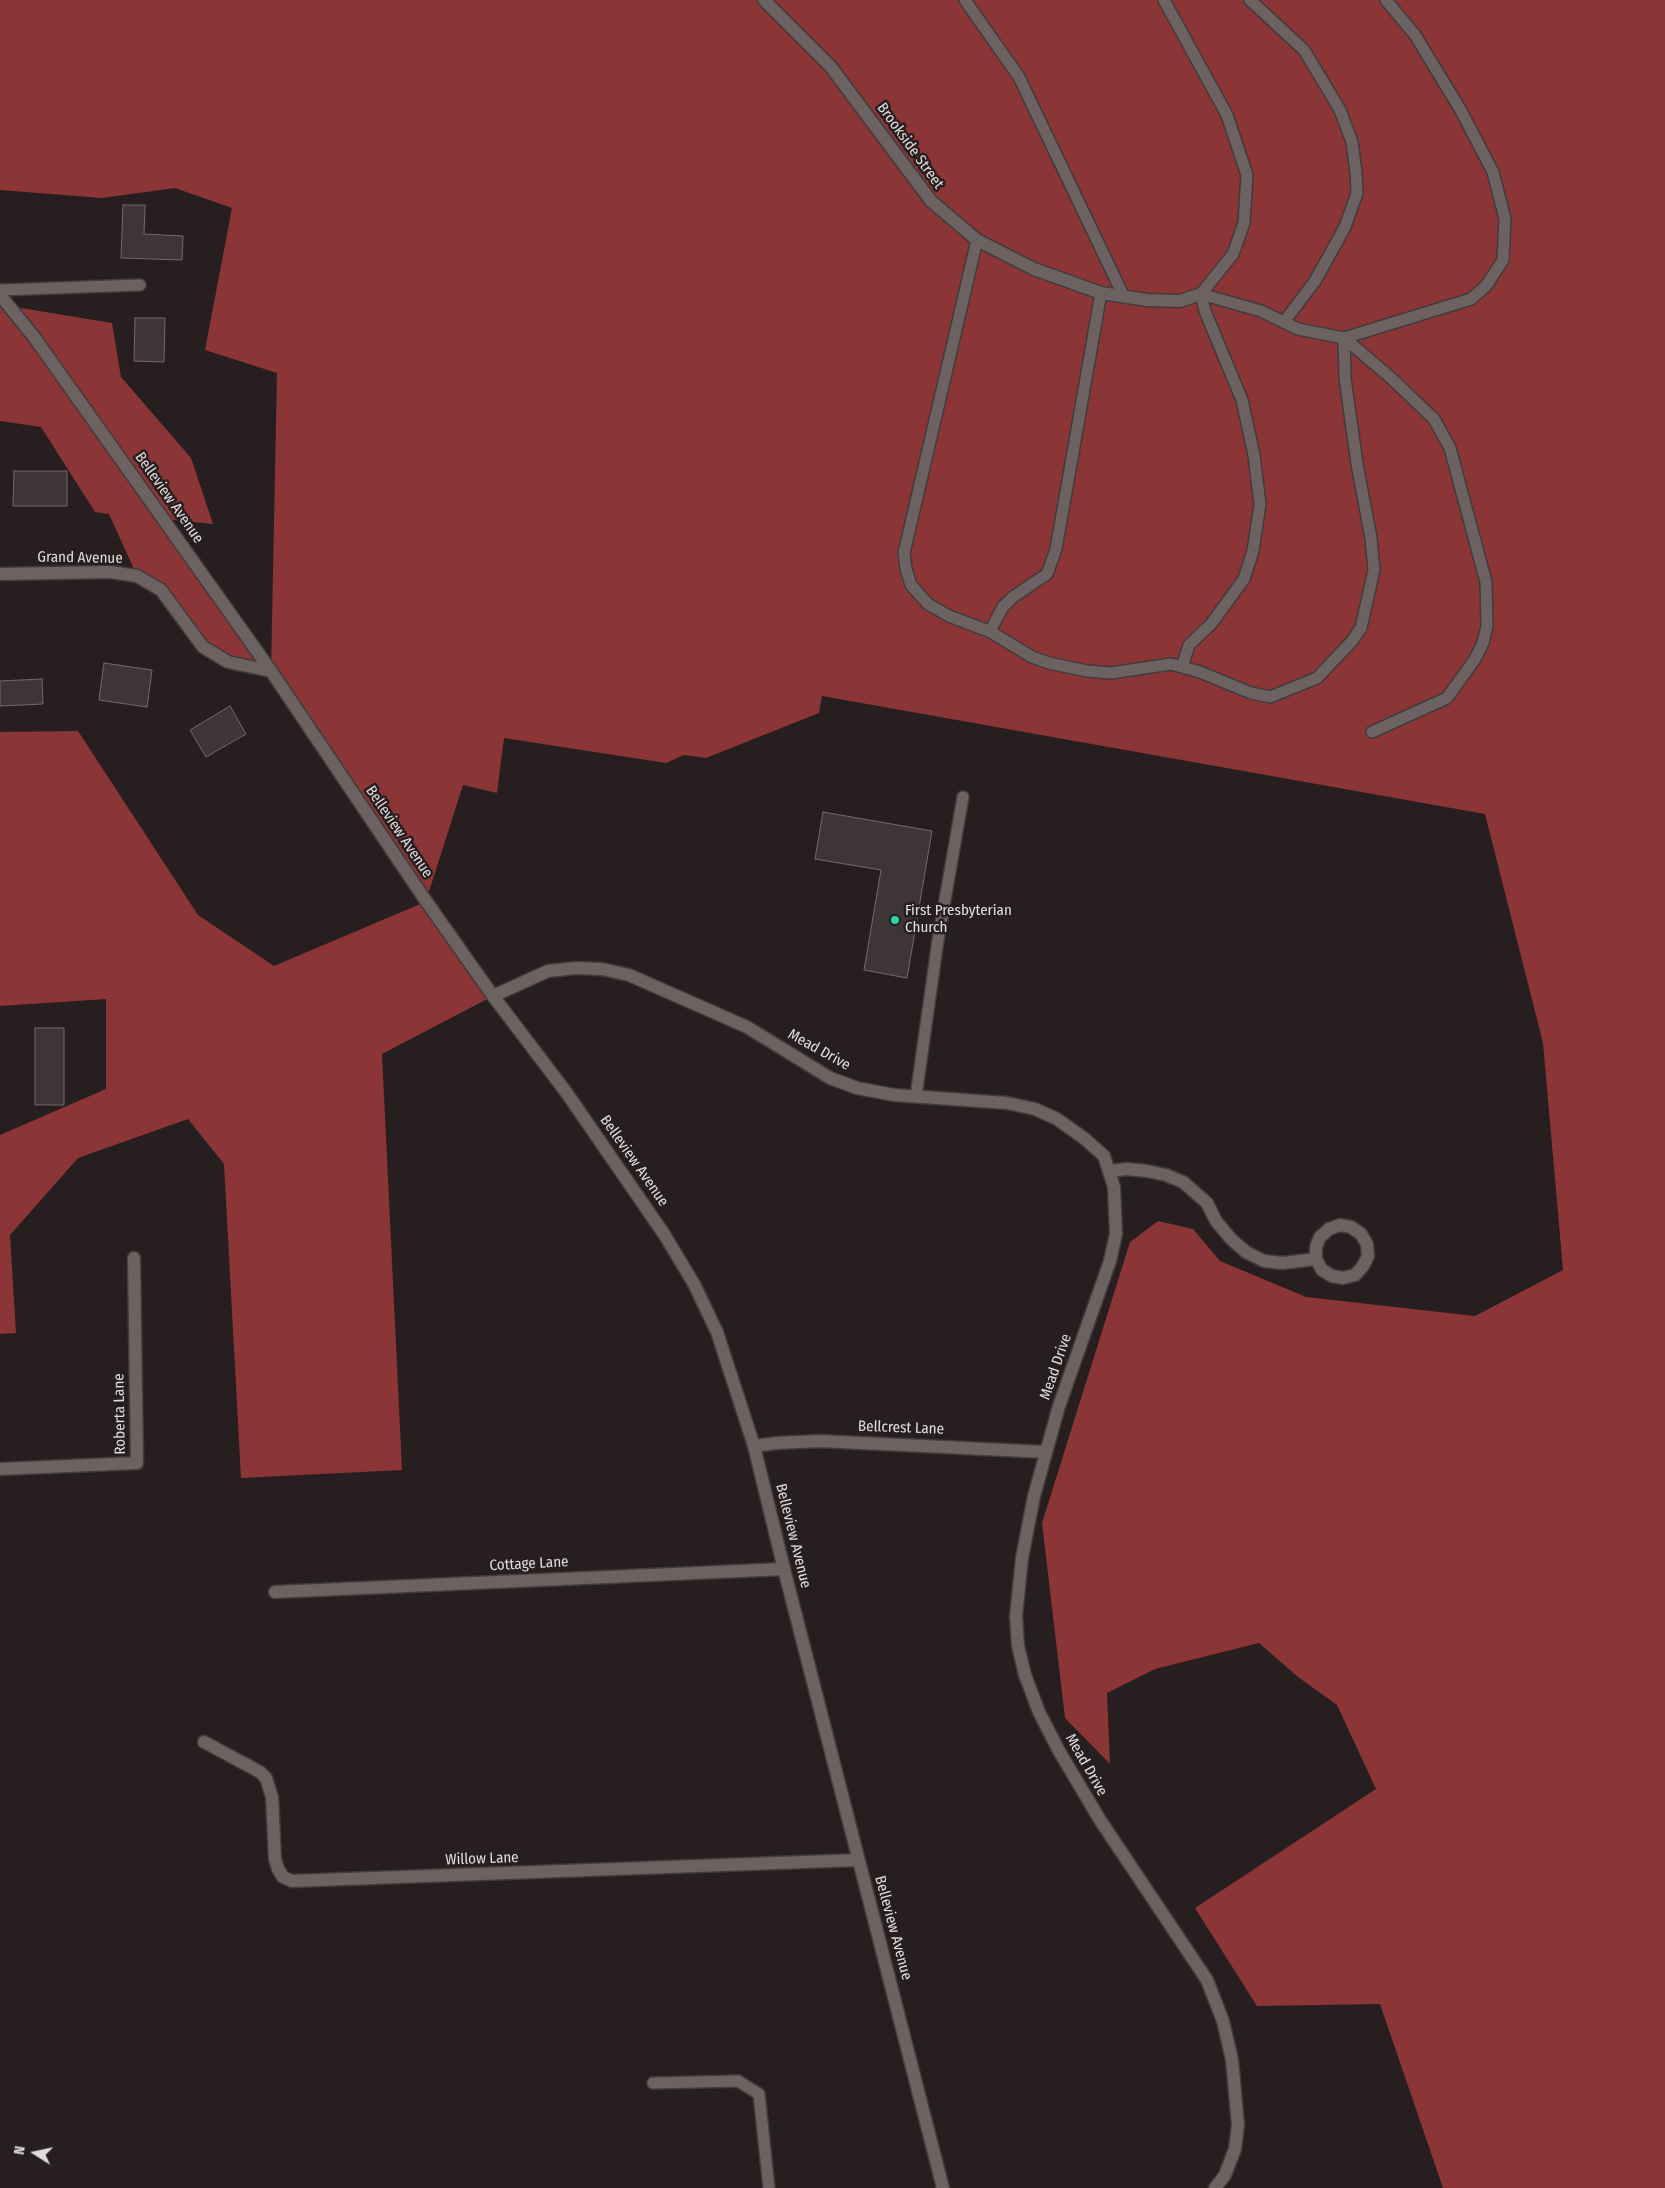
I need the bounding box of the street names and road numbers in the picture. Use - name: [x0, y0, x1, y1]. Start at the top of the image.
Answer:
- street label: Brookside Street: [873, 100, 947, 192]
- street label: Belleview Avenue: [131, 449, 207, 547]
- street label: Grand Avenue: [37, 548, 123, 568]
- street label: Belleview Avenue: [362, 783, 436, 881]
- street label: Mead Drive: [785, 1025, 853, 1075]
- street label: Belleview Avenue: [596, 1112, 672, 1210]
- street label: Mead Drive: [1036, 1332, 1076, 1402]
- street label: Roberta Lane: [110, 1373, 130, 1455]
- street label: Bellcrest Lane: [858, 1418, 944, 1438]
- street label: Belleview Avenue: [771, 1482, 815, 1590]
- street label: Cottage Lane: [489, 1553, 569, 1575]
- street label: Mead Drive: [1061, 1731, 1111, 1799]
- street label: Willow Lane: [445, 1849, 519, 1869]
- street label: Belleview Avenue: [870, 1874, 916, 1982]

